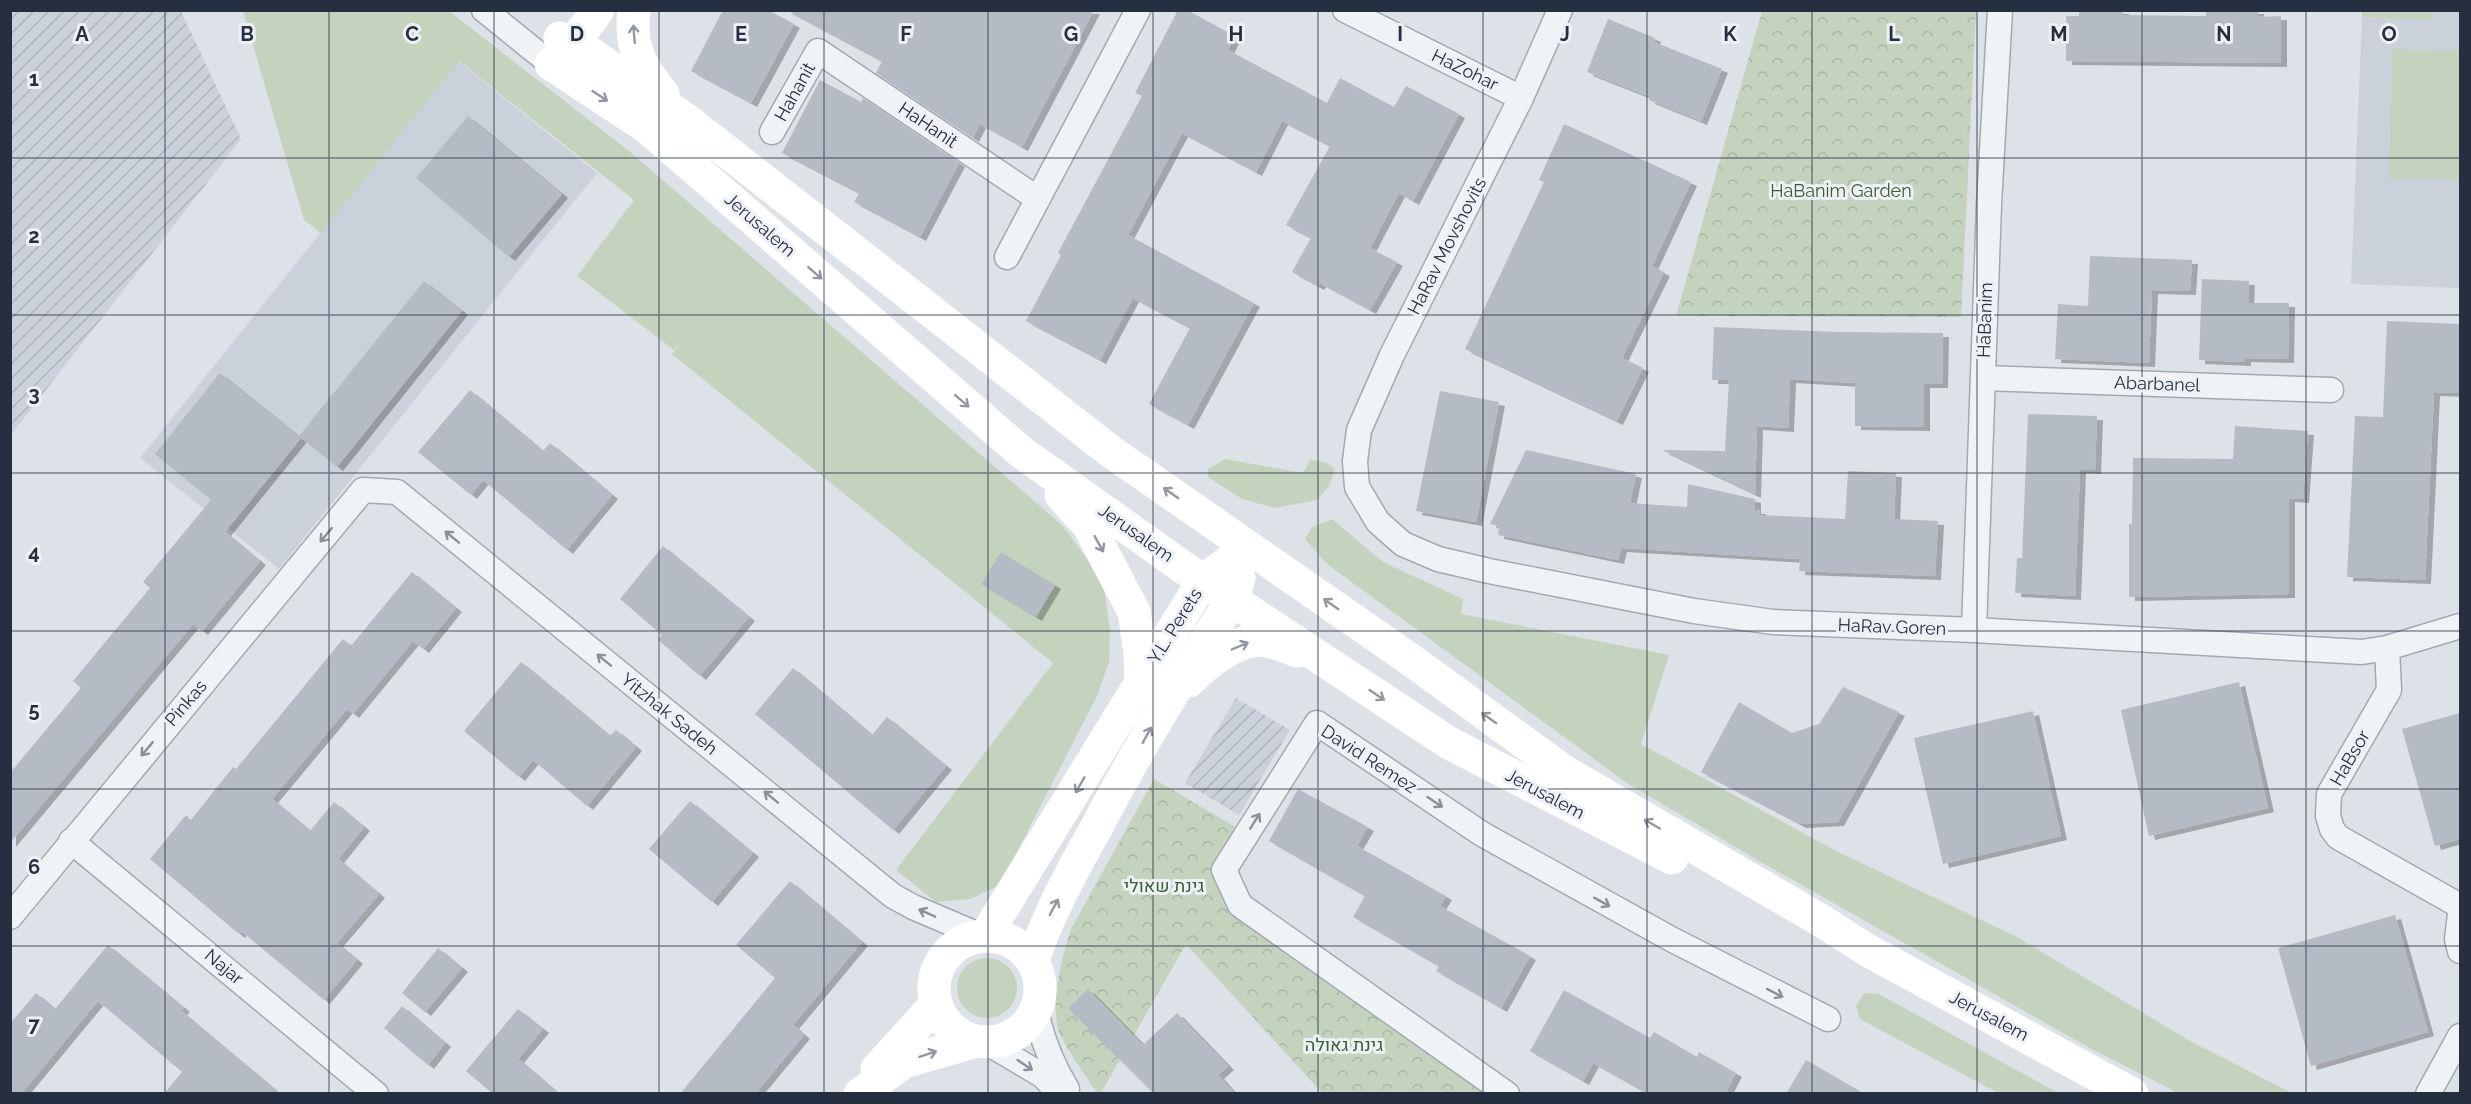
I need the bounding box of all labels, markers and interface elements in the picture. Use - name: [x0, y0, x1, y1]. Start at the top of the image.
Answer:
- text: A: [75, 22, 89, 46]
- text: B: [240, 22, 254, 46]
- text: C: [405, 22, 419, 46]
- text: D: [570, 22, 584, 46]
- text: E: [735, 22, 747, 46]
- text: F: [900, 22, 912, 46]
- text: G: [1064, 22, 1078, 46]
- text: H: [1229, 22, 1243, 46]
- text: I: [1397, 22, 1403, 46]
- text: J: [1560, 22, 1570, 46]
- text: K: [1723, 22, 1737, 46]
- text: L: [1888, 22, 1900, 46]
- text: M: [2050, 22, 2068, 46]
- text: N: [2216, 22, 2232, 46]
- text: O: [2381, 22, 2397, 46]
- one-way arrow: [628, 24, 639, 44]
- street label: HaZohar: [1429, 44, 1503, 95]
- street label: Hahanit: [770, 59, 819, 125]
- text: 1: [29, 67, 39, 91]
- one-way arrow: [591, 90, 607, 102]
- street label: HaHanit: [895, 97, 962, 152]
- street label: HaRav Movshovits: [1403, 173, 1490, 318]
- park label: HaBanim Garden: [1770, 180, 1912, 201]
- street label: Jerusalem: [721, 188, 800, 261]
- text: 2: [28, 224, 40, 248]
- one-way arrow: [807, 266, 822, 280]
- street label: HaBanim: [1973, 282, 1996, 358]
- street label: Abarbanel: [2114, 372, 2201, 396]
- text: 3: [28, 382, 40, 406]
- one-way arrow: [954, 394, 969, 408]
- one-way arrow: [1163, 487, 1179, 499]
- street label: Jerusalem: [1095, 499, 1178, 566]
- one-way arrow: [319, 527, 332, 543]
- one-way arrow: [445, 531, 461, 544]
- one-way arrow: [1094, 535, 1105, 553]
- text: 4: [28, 540, 40, 564]
- street label: Y.L. Perets: [1143, 584, 1206, 667]
- one-way arrow: [1323, 598, 1339, 610]
- street label: HaRav Goren: [1837, 614, 1947, 639]
- one-way arrow: [1231, 640, 1249, 651]
- one-way arrow: [596, 654, 612, 667]
- street label: Yitzhak Sadeh: [617, 668, 722, 759]
- street label: Pinkas: [160, 675, 211, 730]
- one-way arrow: [1369, 689, 1385, 701]
- text: 5: [28, 698, 40, 722]
- one-way arrow: [1482, 712, 1498, 724]
- street label: David Remez: [1318, 720, 1421, 797]
- street label: HaBsor: [2325, 726, 2374, 789]
- one-way arrow: [1141, 727, 1153, 744]
- one-way arrow: [141, 741, 154, 757]
- street label: Jerusalem: [1502, 764, 1588, 823]
- one-way arrow: [1073, 776, 1085, 793]
- one-way arrow: [763, 790, 779, 803]
- one-way arrow: [1426, 796, 1443, 808]
- one-way arrow: [1250, 813, 1262, 830]
- one-way arrow: [1644, 818, 1662, 829]
- text: 6: [28, 855, 40, 879]
- park label: גינת שאולי: [1124, 875, 1204, 896]
- one-way arrow: [1593, 897, 1611, 908]
- one-way arrow: [1049, 898, 1060, 916]
- one-way arrow: [918, 907, 936, 919]
- street label: Najar: [201, 944, 248, 989]
- street label: Jerusalem: [1946, 986, 2032, 1045]
- one-way arrow: [1766, 987, 1783, 999]
- text: 7: [28, 1013, 40, 1037]
- park label: גינת גאולה: [1305, 1034, 1383, 1055]
- one-way arrow: [918, 1048, 937, 1059]
- one-way arrow: [1017, 1059, 1033, 1071]

